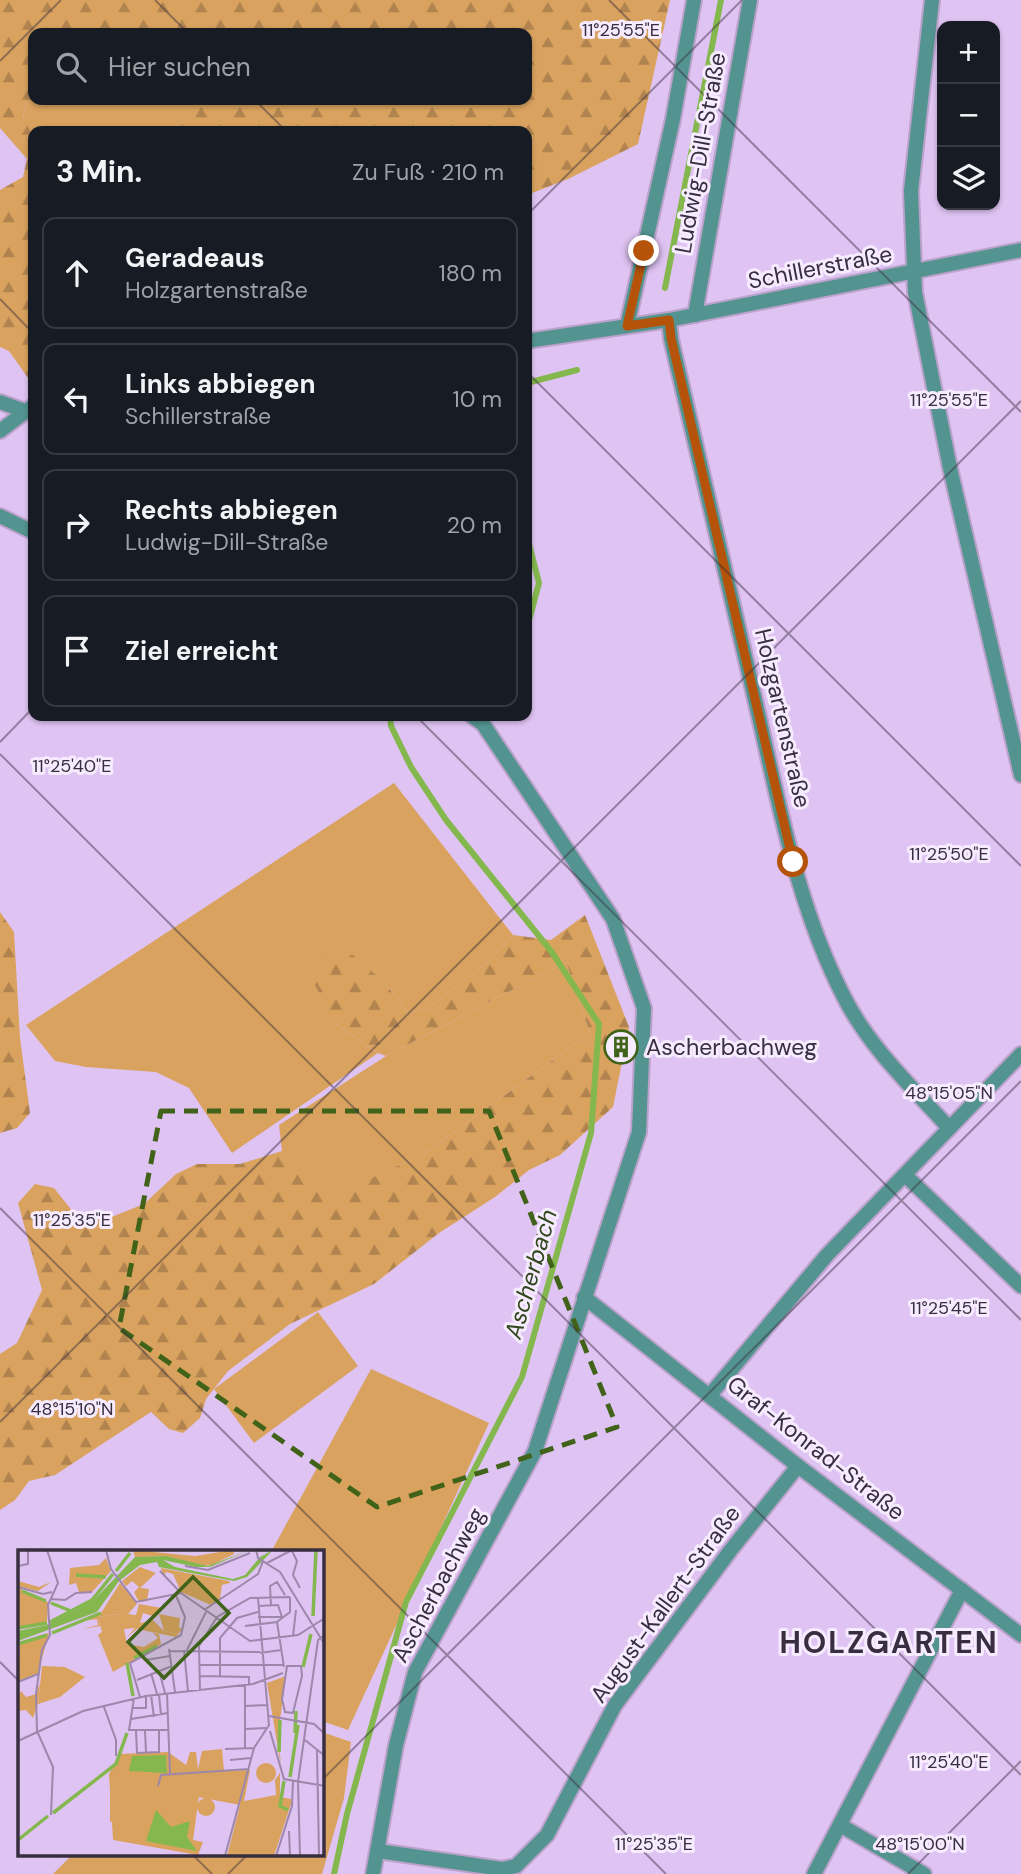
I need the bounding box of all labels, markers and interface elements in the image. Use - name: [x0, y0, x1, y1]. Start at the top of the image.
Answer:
- text: 11°25'55"E: [582, 18, 660, 42]
- map controls: [937, 21, 1000, 210]
- button: +: [937, 21, 1000, 84]
- search box: [28, 28, 532, 105]
- icon: search: [52, 48, 90, 86]
- text: Hier suchen: [108, 50, 251, 84]
- street label: Ludwig-Dill-Straße: [668, 50, 732, 256]
- button: −: [937, 84, 1000, 147]
- button: layers: [937, 147, 1000, 210]
- text: 3 Min.: [56, 152, 142, 191]
- text: Zu Fuß · 210 m: [352, 157, 504, 187]
- route end: [628, 235, 659, 266]
- street label: Schillerstraße: [745, 238, 895, 296]
- text: Geradeaus: [125, 241, 265, 275]
- icon: ahead: [58, 254, 96, 292]
- text: 180 m: [438, 258, 502, 288]
- text: Holzgartenstraße: [125, 275, 308, 305]
- text: Links abbiegen: [125, 367, 315, 401]
- icon: left: [58, 380, 96, 418]
- text: 10 m: [452, 384, 502, 414]
- text: 11°25'55"E: [910, 388, 988, 412]
- text: Schillerstraße: [125, 401, 271, 431]
- text: Rechts abbiegen: [125, 493, 338, 527]
- icon: right: [58, 506, 96, 544]
- text: 20 m: [447, 510, 502, 540]
- text: Ludwig-Dill-Straße: [125, 527, 328, 557]
- street label: Holzgartenstraße: [748, 626, 818, 810]
- icon: arrive: [58, 632, 96, 670]
- text: Ziel erreicht: [125, 634, 278, 668]
- text: 11°25'40"E: [32, 754, 112, 778]
- text: 11°25'50"E: [909, 842, 989, 866]
- route start: [777, 846, 808, 877]
- building icon: Ascherbachweg: [602, 1028, 640, 1066]
- place label: Ascherbachweg: [646, 1032, 817, 1062]
- text: 48°15'05"N: [905, 1081, 993, 1105]
- water label: Ascherbach: [497, 1206, 564, 1343]
- text: 11°25'35"E: [33, 1208, 111, 1232]
- text: 11°25'45"E: [910, 1296, 988, 1320]
- street label: Graf-Konrad-Straße: [721, 1369, 911, 1527]
- text: 48°15'10"N: [31, 1397, 113, 1421]
- street label: August-Kallert-Straße: [583, 1499, 747, 1709]
- street label: Ascherbachweg: [385, 1502, 491, 1668]
- inset map: [18, 1550, 324, 1856]
- district label: HOLZGARTEN: [779, 1623, 999, 1662]
- text: 11°25'40"E: [909, 1750, 989, 1774]
- text: 11°25'35"E: [615, 1832, 693, 1856]
- text: 48°15'00"N: [875, 1832, 965, 1856]

